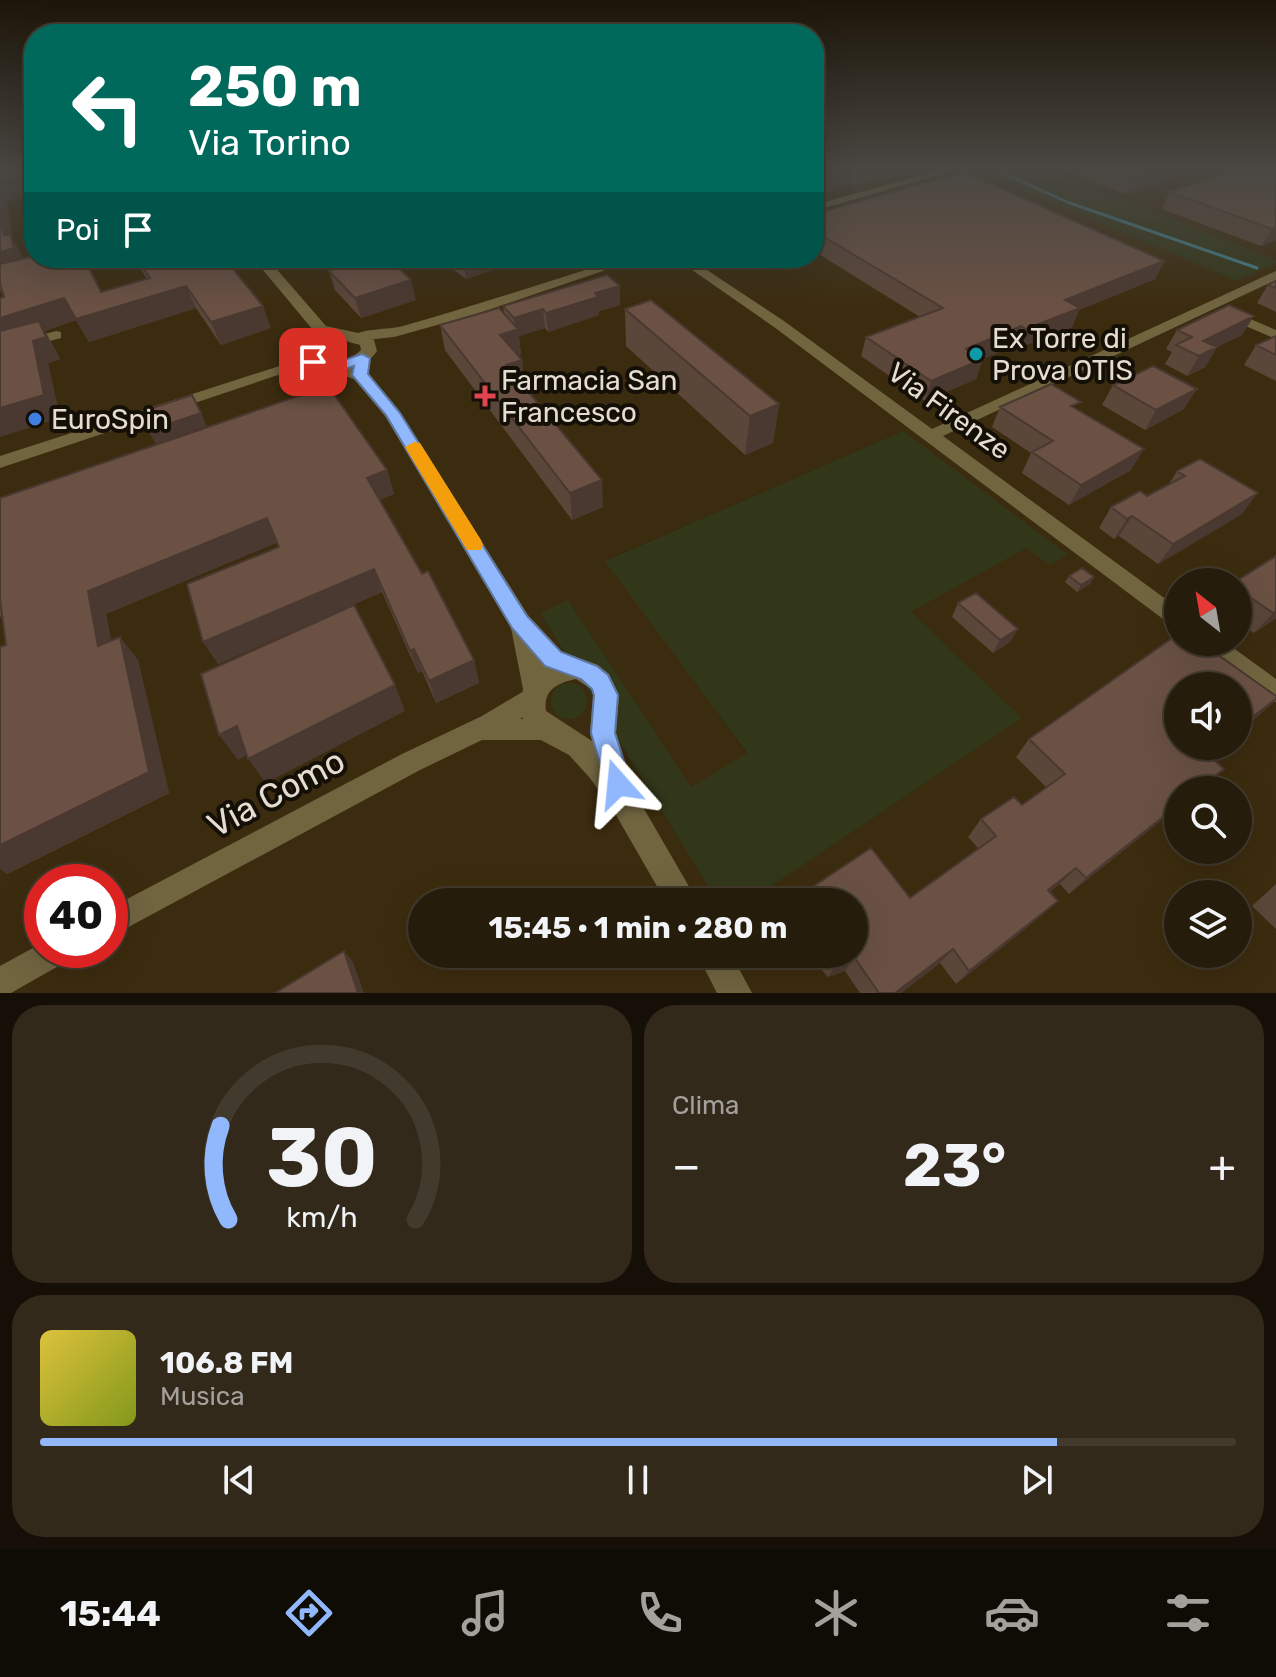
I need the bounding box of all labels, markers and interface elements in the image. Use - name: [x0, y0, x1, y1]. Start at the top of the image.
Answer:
- text: 250 m: [188, 54, 362, 120]
- icon: left: [56, 56, 160, 160]
- text: Via Torino: [188, 121, 351, 164]
- icon: arrive: [116, 208, 160, 252]
- text: Poi: [56, 212, 100, 248]
- place label: Ex Torre di Prova OTIS: [992, 322, 1133, 387]
- pin: [279, 328, 347, 396]
- icon: arrive: [291, 340, 335, 384]
- marker: Ex Torre di Prova OTIS: [967, 345, 985, 363]
- street label: Via Firenze: [881, 356, 1017, 466]
- place label: Farmacia San Francesco: [501, 364, 677, 429]
- marker: Farmacia San Francesco: [476, 387, 494, 405]
- place label: EuroSpin: [51, 403, 169, 436]
- marker: EuroSpin: [26, 410, 44, 428]
- north arrow: [1164, 568, 1252, 656]
- map controls: [1164, 568, 1252, 968]
- button: sound: [1164, 672, 1252, 760]
- street label: Via Como: [200, 740, 352, 846]
- position arrow: [576, 742, 660, 826]
- button: search: [1164, 776, 1252, 864]
- speed limit sign: 40: [24, 864, 128, 968]
- button: layers: [1164, 880, 1252, 968]
- text: 15:45 · 1 min · 280 m: [488, 910, 788, 946]
- text: Clima: [672, 1090, 739, 1121]
- text: 30: [266, 1108, 378, 1207]
- text: 23°: [903, 1130, 1006, 1201]
- text: −: [672, 1140, 701, 1192]
- text: +: [1209, 1140, 1236, 1192]
- text: km/h: [286, 1200, 358, 1234]
- text: 106.8 FM: [160, 1345, 293, 1381]
- text: Musica: [160, 1381, 245, 1412]
- icon: previous: [217, 1458, 261, 1502]
- icon: pause: [616, 1458, 660, 1502]
- icon: next: [1015, 1458, 1059, 1502]
- icon: directions: [281, 1585, 337, 1641]
- icon: music: [457, 1585, 513, 1641]
- icon: phone: [632, 1585, 688, 1641]
- icon: climate: [808, 1585, 864, 1641]
- icon: car: [984, 1585, 1040, 1641]
- icon: filters: [1160, 1585, 1216, 1641]
- text: 15:44: [60, 1592, 161, 1635]

